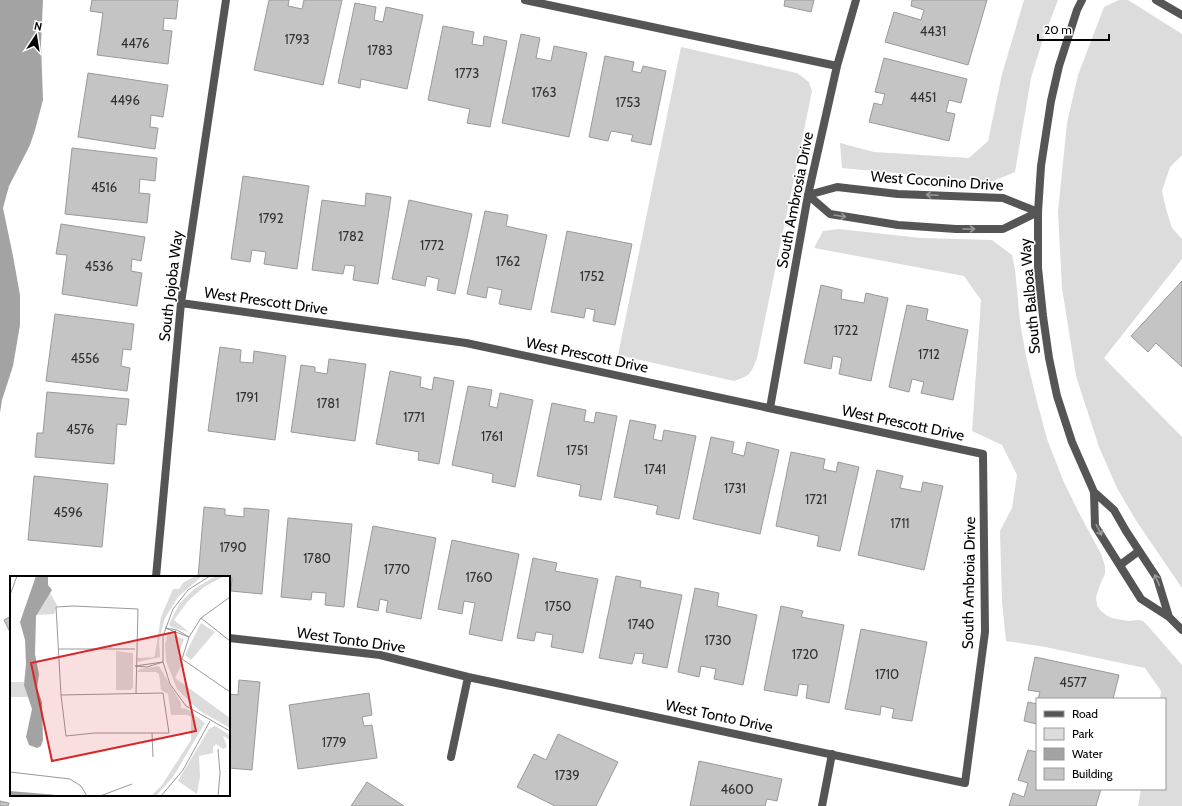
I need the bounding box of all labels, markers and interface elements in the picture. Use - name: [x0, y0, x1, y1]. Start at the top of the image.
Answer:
- north arrow: [16, 16, 56, 56]
- scale bar: [1038, 16, 1109, 42]
- text: N: [33, 19, 43, 34]
- text: 20 m: [1044, 22, 1072, 37]
- house number: 4431: [920, 23, 946, 39]
- house number: 1793: [284, 31, 310, 47]
- house number: 4476: [121, 35, 149, 51]
- house number: 1783: [367, 42, 393, 58]
- house number: 1773: [455, 65, 479, 81]
- house number: 1763: [532, 84, 556, 100]
- house number: 4451: [910, 89, 936, 105]
- house number: 4496: [110, 92, 140, 108]
- house number: 1753: [616, 94, 640, 110]
- street label: South Ambrosia Drive: [773, 130, 817, 270]
- street label: West Coconino Drive: [870, 167, 1004, 195]
- house number: 4516: [91, 179, 117, 195]
- one-way arrow: [925, 192, 938, 199]
- house number: 1792: [259, 210, 284, 226]
- one-way arrow: [833, 212, 846, 220]
- one-way arrow: [962, 225, 975, 233]
- house number: 1782: [338, 228, 364, 244]
- street label: South Jojoba Way: [155, 229, 187, 343]
- house number: 1772: [420, 237, 444, 253]
- street label: South Balboa Way: [1016, 237, 1044, 355]
- house number: 1762: [496, 253, 521, 269]
- house number: 4536: [85, 258, 113, 274]
- house number: 1752: [580, 268, 604, 284]
- street label: West Prescott Drive: [203, 283, 329, 319]
- house number: 1722: [834, 322, 858, 338]
- street label: West Prescott Drive: [524, 333, 650, 377]
- house number: 1712: [918, 346, 940, 362]
- house number: 4556: [71, 350, 99, 366]
- house number: 1791: [236, 389, 258, 405]
- house number: 1781: [317, 395, 339, 411]
- street label: West Prescott Drive: [840, 401, 966, 445]
- house number: 1771: [403, 409, 425, 425]
- house number: 4576: [66, 421, 94, 437]
- house number: 1761: [481, 428, 503, 444]
- house number: 1751: [566, 442, 588, 458]
- house number: 1741: [644, 461, 666, 477]
- house number: 1731: [724, 480, 746, 496]
- house number: 1721: [805, 491, 827, 507]
- house number: 4596: [53, 504, 83, 520]
- house number: 1711: [890, 515, 910, 531]
- street label: South Ambroia Drive: [959, 516, 979, 649]
- one-way arrow: [1095, 524, 1103, 536]
- house number: 1790: [219, 539, 247, 555]
- house number: 1780: [303, 550, 331, 566]
- house number: 1770: [384, 561, 410, 577]
- house number: 1760: [466, 569, 492, 585]
- one-way arrow: [1153, 574, 1160, 586]
- inset map: [10, 576, 230, 796]
- house number: 1750: [545, 598, 571, 614]
- house number: 1740: [628, 616, 654, 632]
- street label: West Tonto Drive: [296, 623, 407, 657]
- house number: 1730: [705, 632, 731, 648]
- house number: 1720: [792, 646, 818, 662]
- house number: 1710: [875, 666, 899, 682]
- house number: 4577: [1059, 674, 1087, 690]
- street label: West Tonto Drive: [664, 696, 775, 736]
- legend: [1036, 698, 1166, 790]
- text: Road: [1072, 706, 1098, 721]
- text: Park: [1072, 726, 1094, 741]
- house number: 1779: [322, 734, 346, 750]
- text: Water: [1072, 746, 1103, 761]
- text: Building: [1072, 766, 1114, 781]
- house number: 1739: [554, 767, 580, 783]
- house number: 4600: [720, 781, 754, 797]

